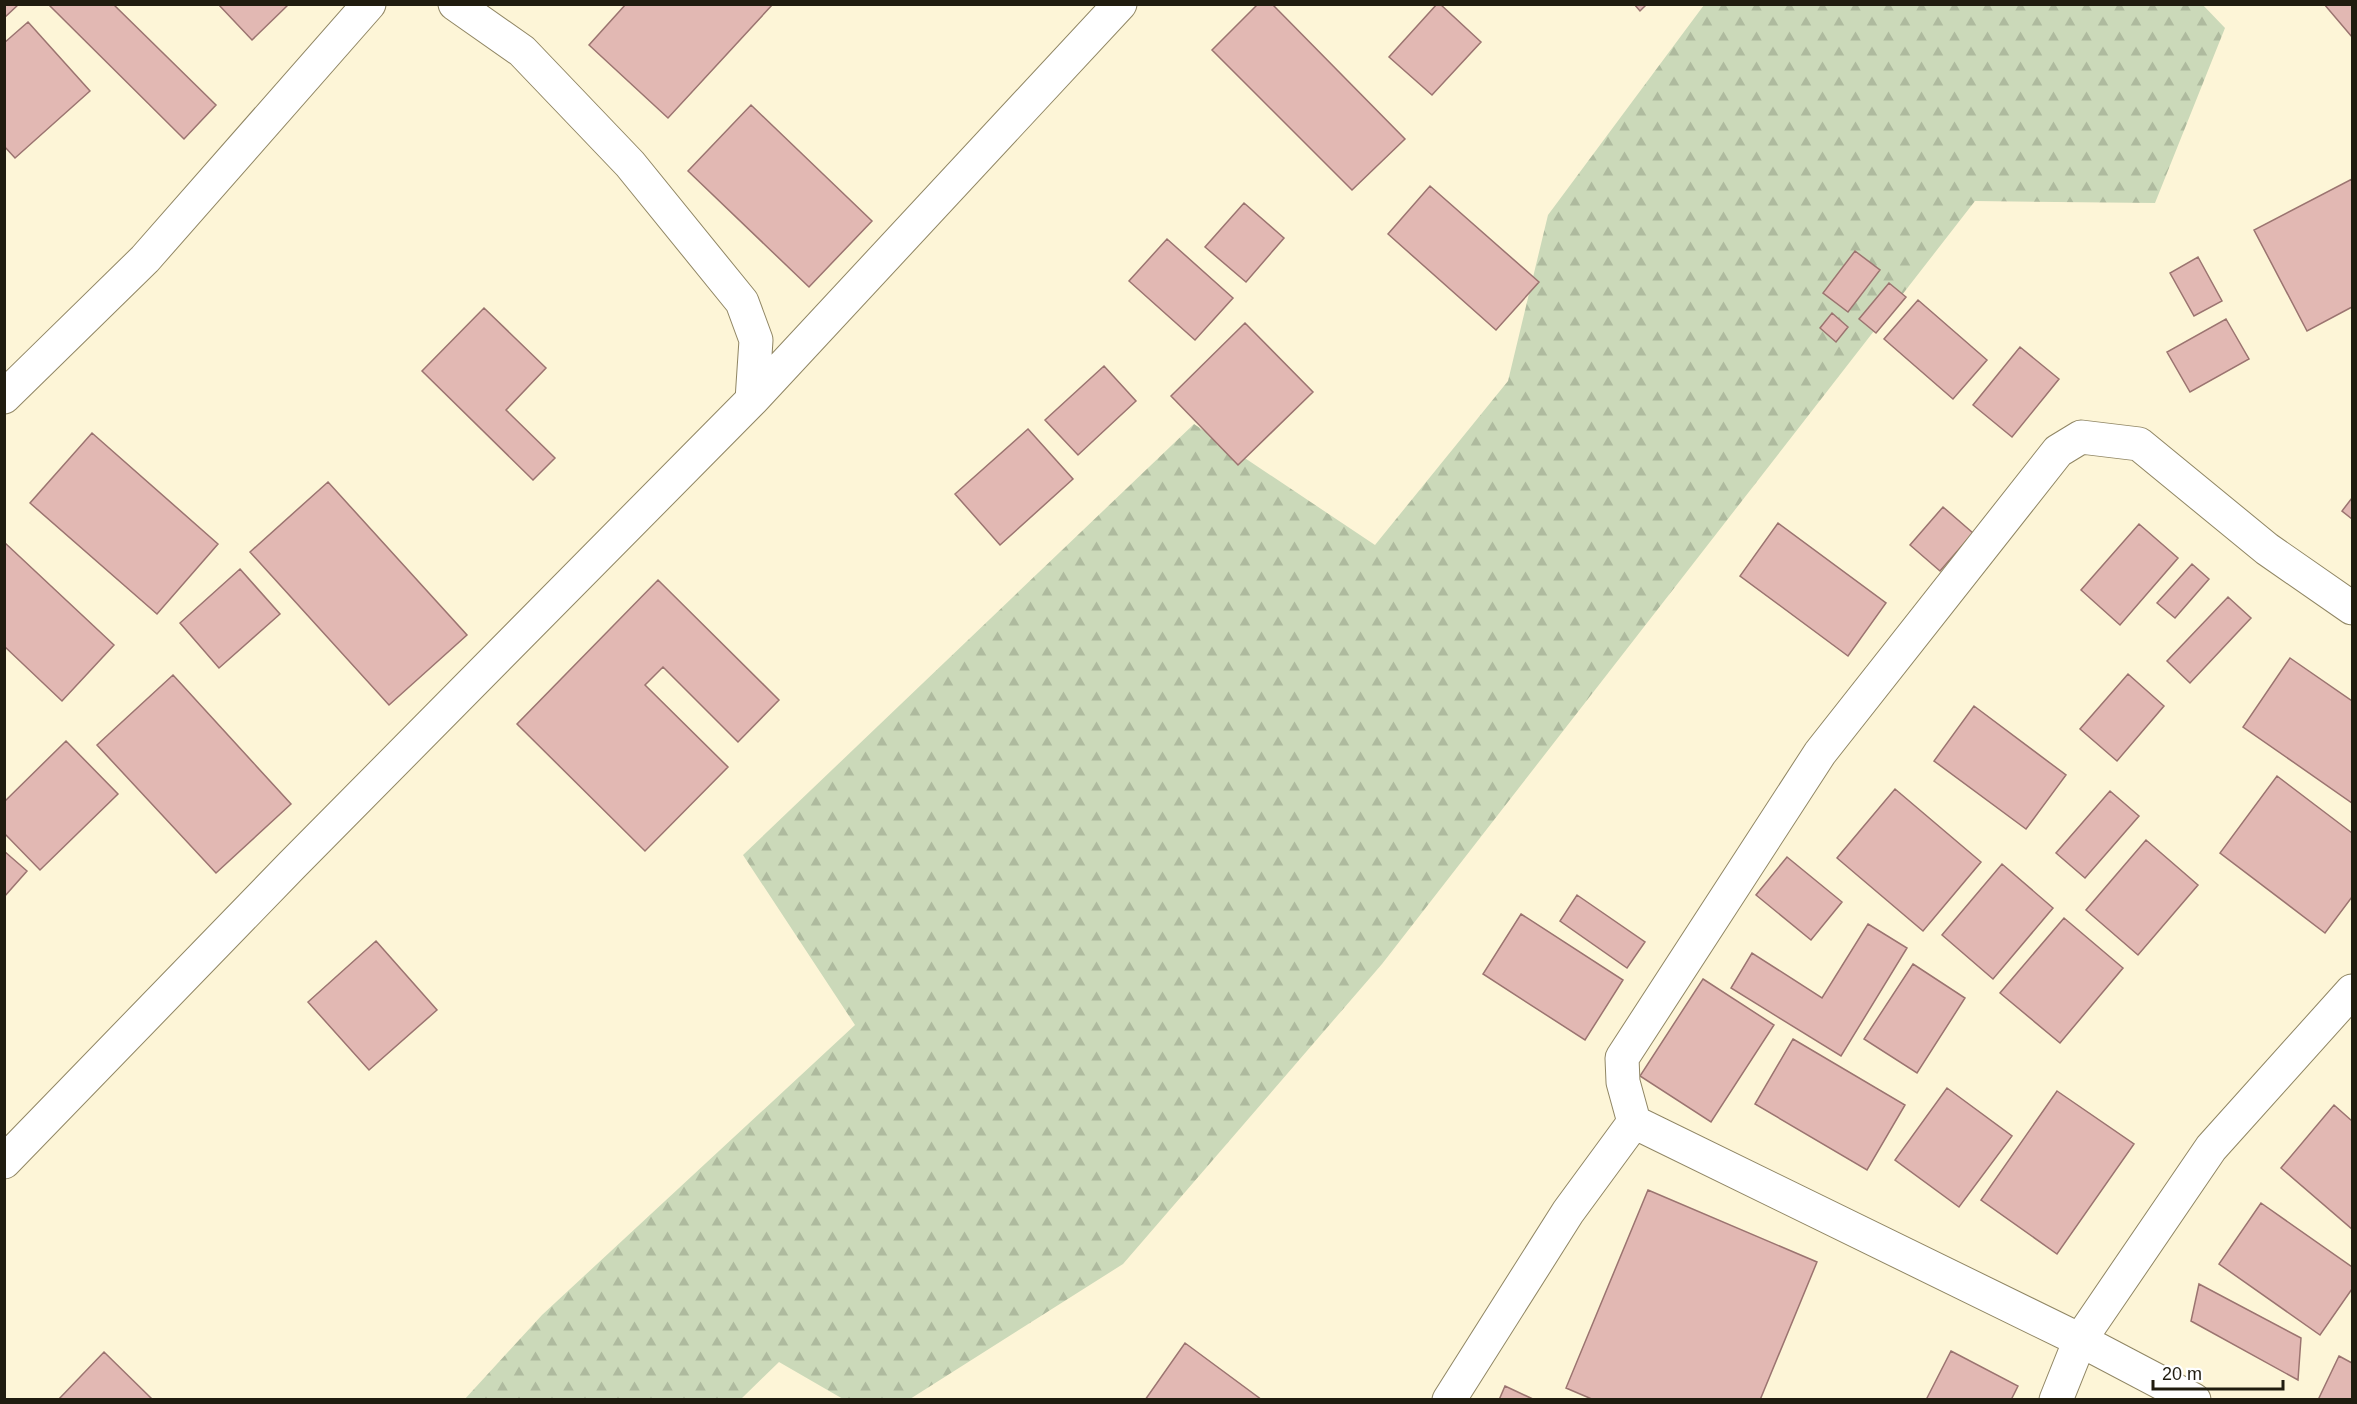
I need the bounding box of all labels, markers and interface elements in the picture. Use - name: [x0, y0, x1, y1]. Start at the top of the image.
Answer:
- scale bar: [2153, 1353, 2284, 1391]
- text: 20 m: [2162, 1364, 2202, 1384]

